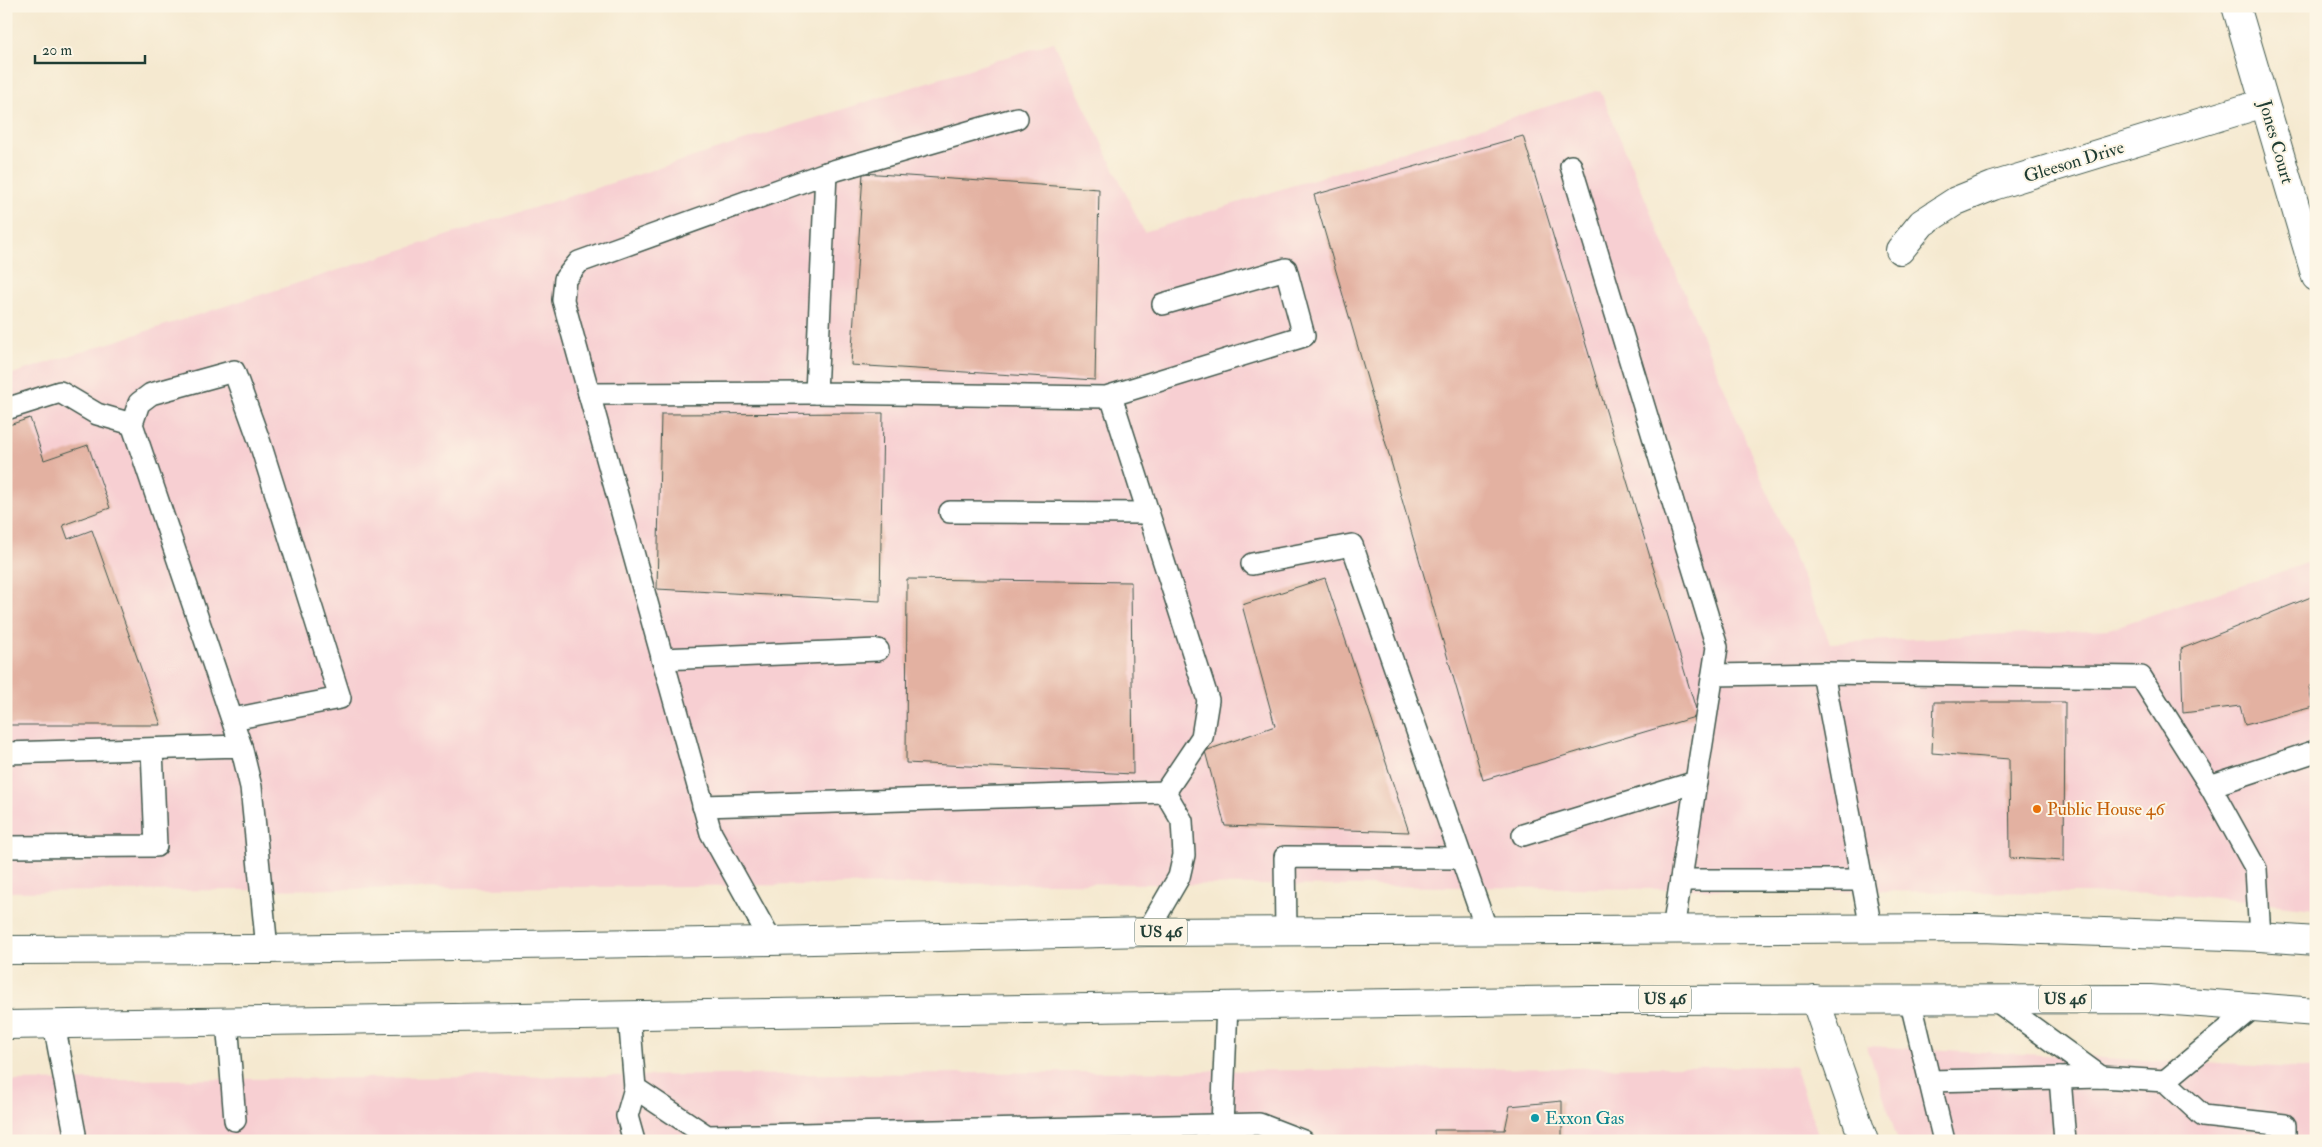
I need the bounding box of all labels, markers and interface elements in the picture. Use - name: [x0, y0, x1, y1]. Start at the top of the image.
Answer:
- scale bar: [35, 32, 145, 64]
- text: 20 m: [42, 41, 72, 60]
- street label: Jones Court: [2253, 96, 2299, 187]
- street label: Gleeson Drive: [2021, 136, 2127, 188]
- place label: Public House 46: [2047, 798, 2166, 821]
- marker: Public House 46: [2031, 803, 2043, 815]
- road number: US 46: [1135, 919, 1187, 946]
- road number: US 46: [1639, 986, 1691, 1012]
- road number: US 46: [2039, 986, 2091, 1012]
- place label: Exxon Gas: [1545, 1107, 1624, 1130]
- marker: Exxon Gas: [1529, 1112, 1541, 1124]

